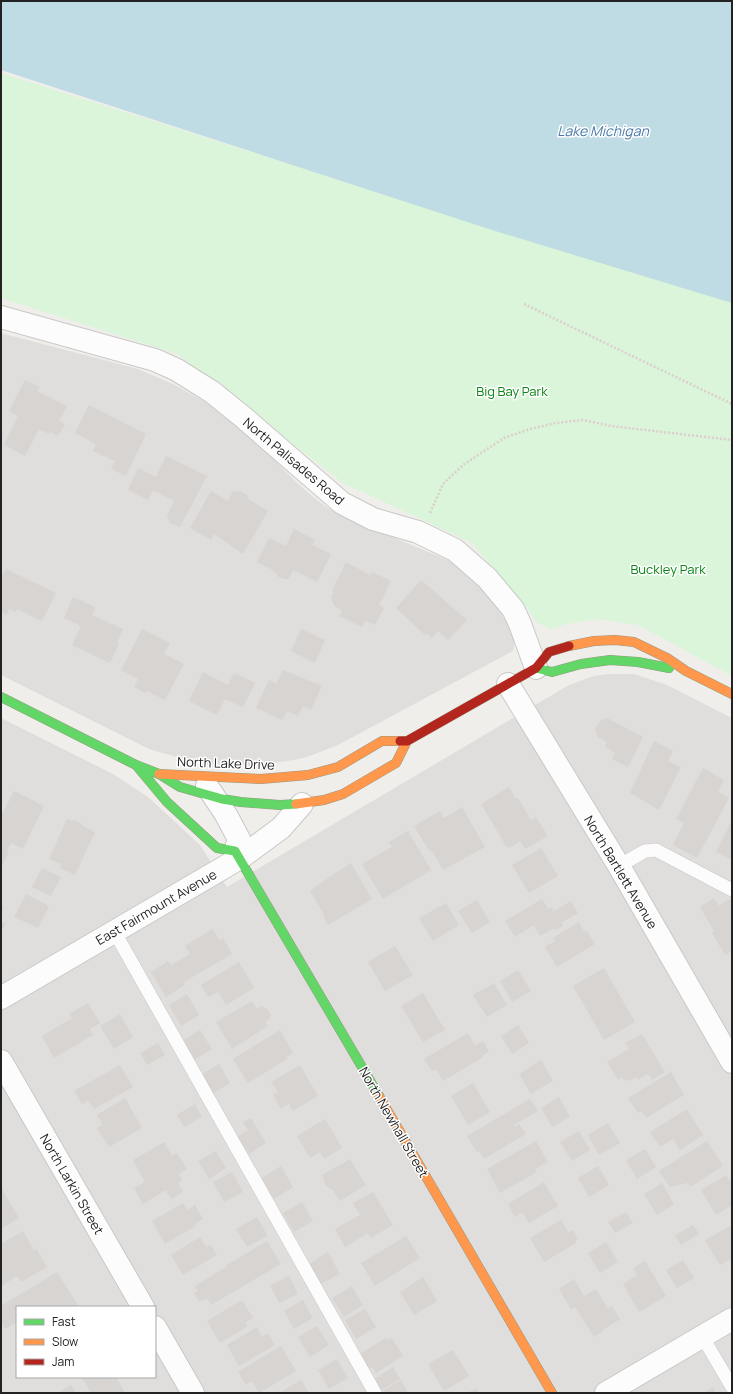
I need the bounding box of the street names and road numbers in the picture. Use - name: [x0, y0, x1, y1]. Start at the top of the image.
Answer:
- street label: North Palisades Road: [239, 413, 349, 509]
- street label: North Lake Drive: [177, 752, 275, 774]
- street label: North Bartlett Avenue: [580, 812, 662, 932]
- street label: East Fairmount Avenue: [92, 865, 220, 949]
- street label: North Newhall Street: [355, 1063, 433, 1181]
- street label: North Larkin Street: [36, 1130, 108, 1238]

